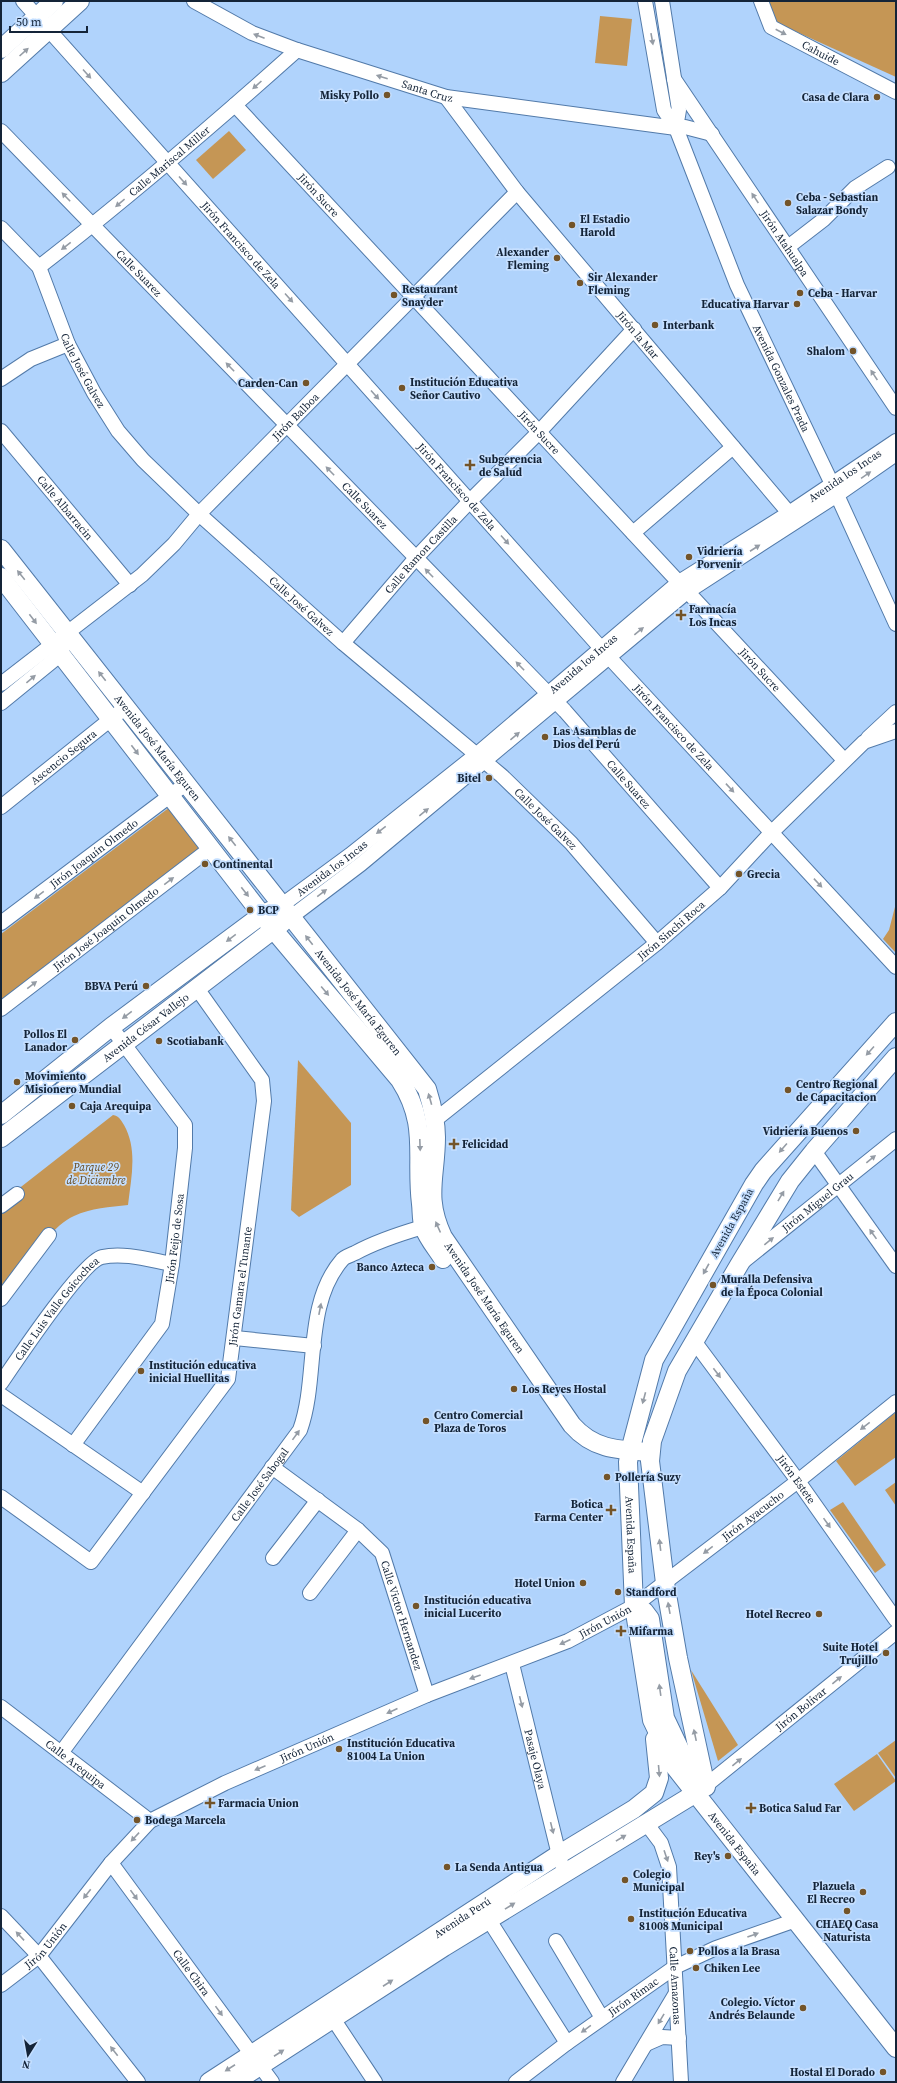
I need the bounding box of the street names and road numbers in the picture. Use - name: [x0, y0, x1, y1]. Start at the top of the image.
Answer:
- street label: Cahuide: [799, 37, 843, 69]
- street label: Santa Cruz: [400, 76, 454, 105]
- street label: Calle Mariscal Miller: [125, 122, 213, 200]
- street label: Jirón Sucre: [294, 169, 343, 220]
- street label: Jirón Francisco de Zela: [197, 197, 284, 292]
- street label: Jirón Atahualpa: [756, 206, 813, 280]
- street label: Calle Suarez: [113, 246, 165, 300]
- street label: Jirón la Mar: [613, 307, 663, 362]
- street label: Avenida Gonzales Prada: [749, 322, 814, 435]
- street label: Calle José Galvez: [57, 331, 109, 411]
- street label: Jirón Balboa: [268, 389, 322, 444]
- street label: Jirón Sucre: [515, 407, 564, 458]
- street label: Jirón Francisco de Zela: [413, 439, 500, 534]
- street label: Avenida los Incas: [805, 445, 884, 505]
- street label: Calle Albarracin: [34, 472, 97, 543]
- street label: Calle Suarez: [339, 478, 391, 532]
- street label: Calle Ramon Castilla: [381, 511, 461, 597]
- street label: Calle José Galvez: [266, 573, 337, 639]
- street label: Avenida los Incas: [546, 630, 621, 697]
- street label: Jirón Sucre: [735, 644, 784, 695]
- street label: Jirón Francisco de Zela: [629, 680, 718, 774]
- street label: Avenida José María Eguren: [111, 691, 205, 804]
- street label: Ascencio Segura: [27, 726, 100, 788]
- street label: Calle Suarez: [603, 756, 654, 811]
- street label: Calle José Galvez: [511, 784, 581, 853]
- street label: Jirón Joaquín Olmedo: [46, 815, 141, 892]
- street label: Avenida los Incas: [293, 836, 371, 900]
- street label: Jirón José Joaquín Olmedo: [49, 883, 162, 975]
- street label: Jirón Sinchi Roca: [633, 897, 708, 964]
- street label: Avenida José María Eguren: [312, 946, 405, 1059]
- street label: Avenida César Vallejo: [99, 989, 192, 1065]
- street label: Jirón Miguel Grau: [778, 1168, 857, 1236]
- street label: Avenida España: [707, 1185, 758, 1260]
- street label: Jirón Feijo de Sosa: [161, 1192, 187, 1285]
- street label: Jirón Gamara el Tunante: [225, 1225, 255, 1348]
- street label: Avenida José María Eguren: [441, 1239, 528, 1356]
- street label: Calle Luis Valle Goicochea: [11, 1253, 102, 1364]
- street label: Calle José Sabogal: [227, 1445, 292, 1524]
- street label: Jirón Estete: [773, 1451, 819, 1507]
- street label: Jirón Ayacucho: [718, 1487, 787, 1545]
- street label: Avenida España: [622, 1496, 640, 1574]
- street label: Calle Victor Hernandez: [377, 1558, 426, 1672]
- street label: Jirón Unión: [575, 1601, 634, 1642]
- street label: Jirón Bolívar: [771, 1683, 830, 1735]
- street label: Pasaje Olaya: [521, 1728, 550, 1791]
- street label: Jirón Unión: [277, 1729, 336, 1766]
- street label: Calle Arequipa: [42, 1736, 109, 1792]
- street label: Avenida España: [705, 1808, 765, 1879]
- street label: Avenida Perú: [431, 1893, 494, 1941]
- street label: Jirón Unión: [21, 1919, 70, 1973]
- street label: Calle Chira: [169, 1946, 214, 1999]
- street label: Calle Amazonas: [666, 1946, 685, 2025]
- street label: Jirón Rimac: [604, 1973, 662, 2020]

